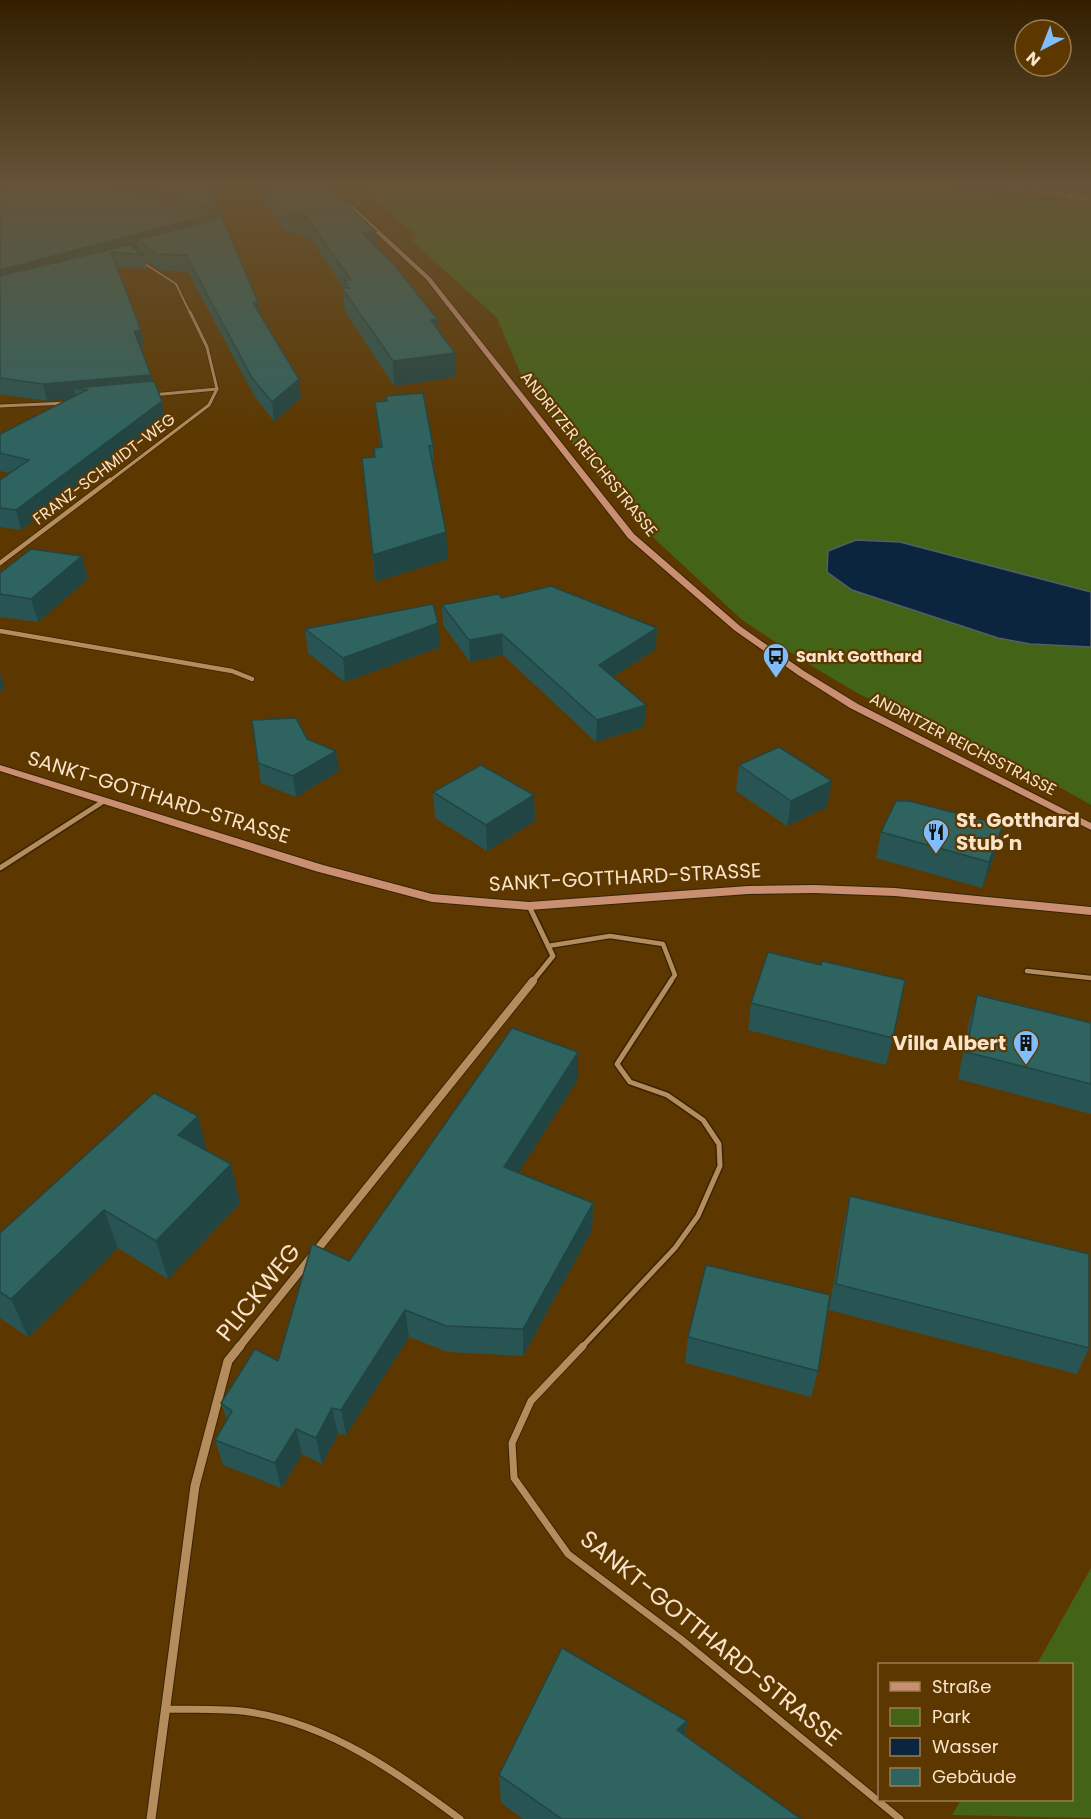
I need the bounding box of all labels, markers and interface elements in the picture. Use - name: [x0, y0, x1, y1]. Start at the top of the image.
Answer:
- north arrow: [1013, 18, 1073, 78]
- text: N: [1021, 46, 1045, 71]
- street label: ANDRITZER REICHSSTRASSE: [515, 366, 663, 542]
- street label: FRANZ-SCHMIDT-WEG: [28, 408, 180, 530]
- bus stop icon: Sankt Gotthard: [761, 641, 791, 679]
- place label: Sankt Gotthard: [796, 645, 922, 668]
- street label: ANDRITZER REICHSSTRASSE: [866, 687, 1060, 801]
- street label: SANKT-GOTTHARD-STRASSE: [25, 744, 293, 850]
- place label: St. Gotthard Stub´n: [956, 806, 1080, 857]
- restaurant icon: St. Gotthard Stub´n: [921, 817, 951, 855]
- street label: SANKT-GOTTHARD-STRASSE: [488, 856, 762, 898]
- building icon: Villa Albert: [1011, 1028, 1041, 1066]
- place label: Villa Albert: [893, 1029, 1006, 1057]
- street label: PLICKWEG: [208, 1236, 308, 1348]
- street label: SANKT-GOTTHARD-STRASSE: [574, 1522, 848, 1754]
- legend: [878, 1663, 1073, 1801]
- text: Straße: [932, 1674, 991, 1699]
- text: Park: [932, 1704, 971, 1729]
- text: Wasser: [932, 1734, 999, 1759]
- text: Gebäude: [932, 1764, 1016, 1789]

